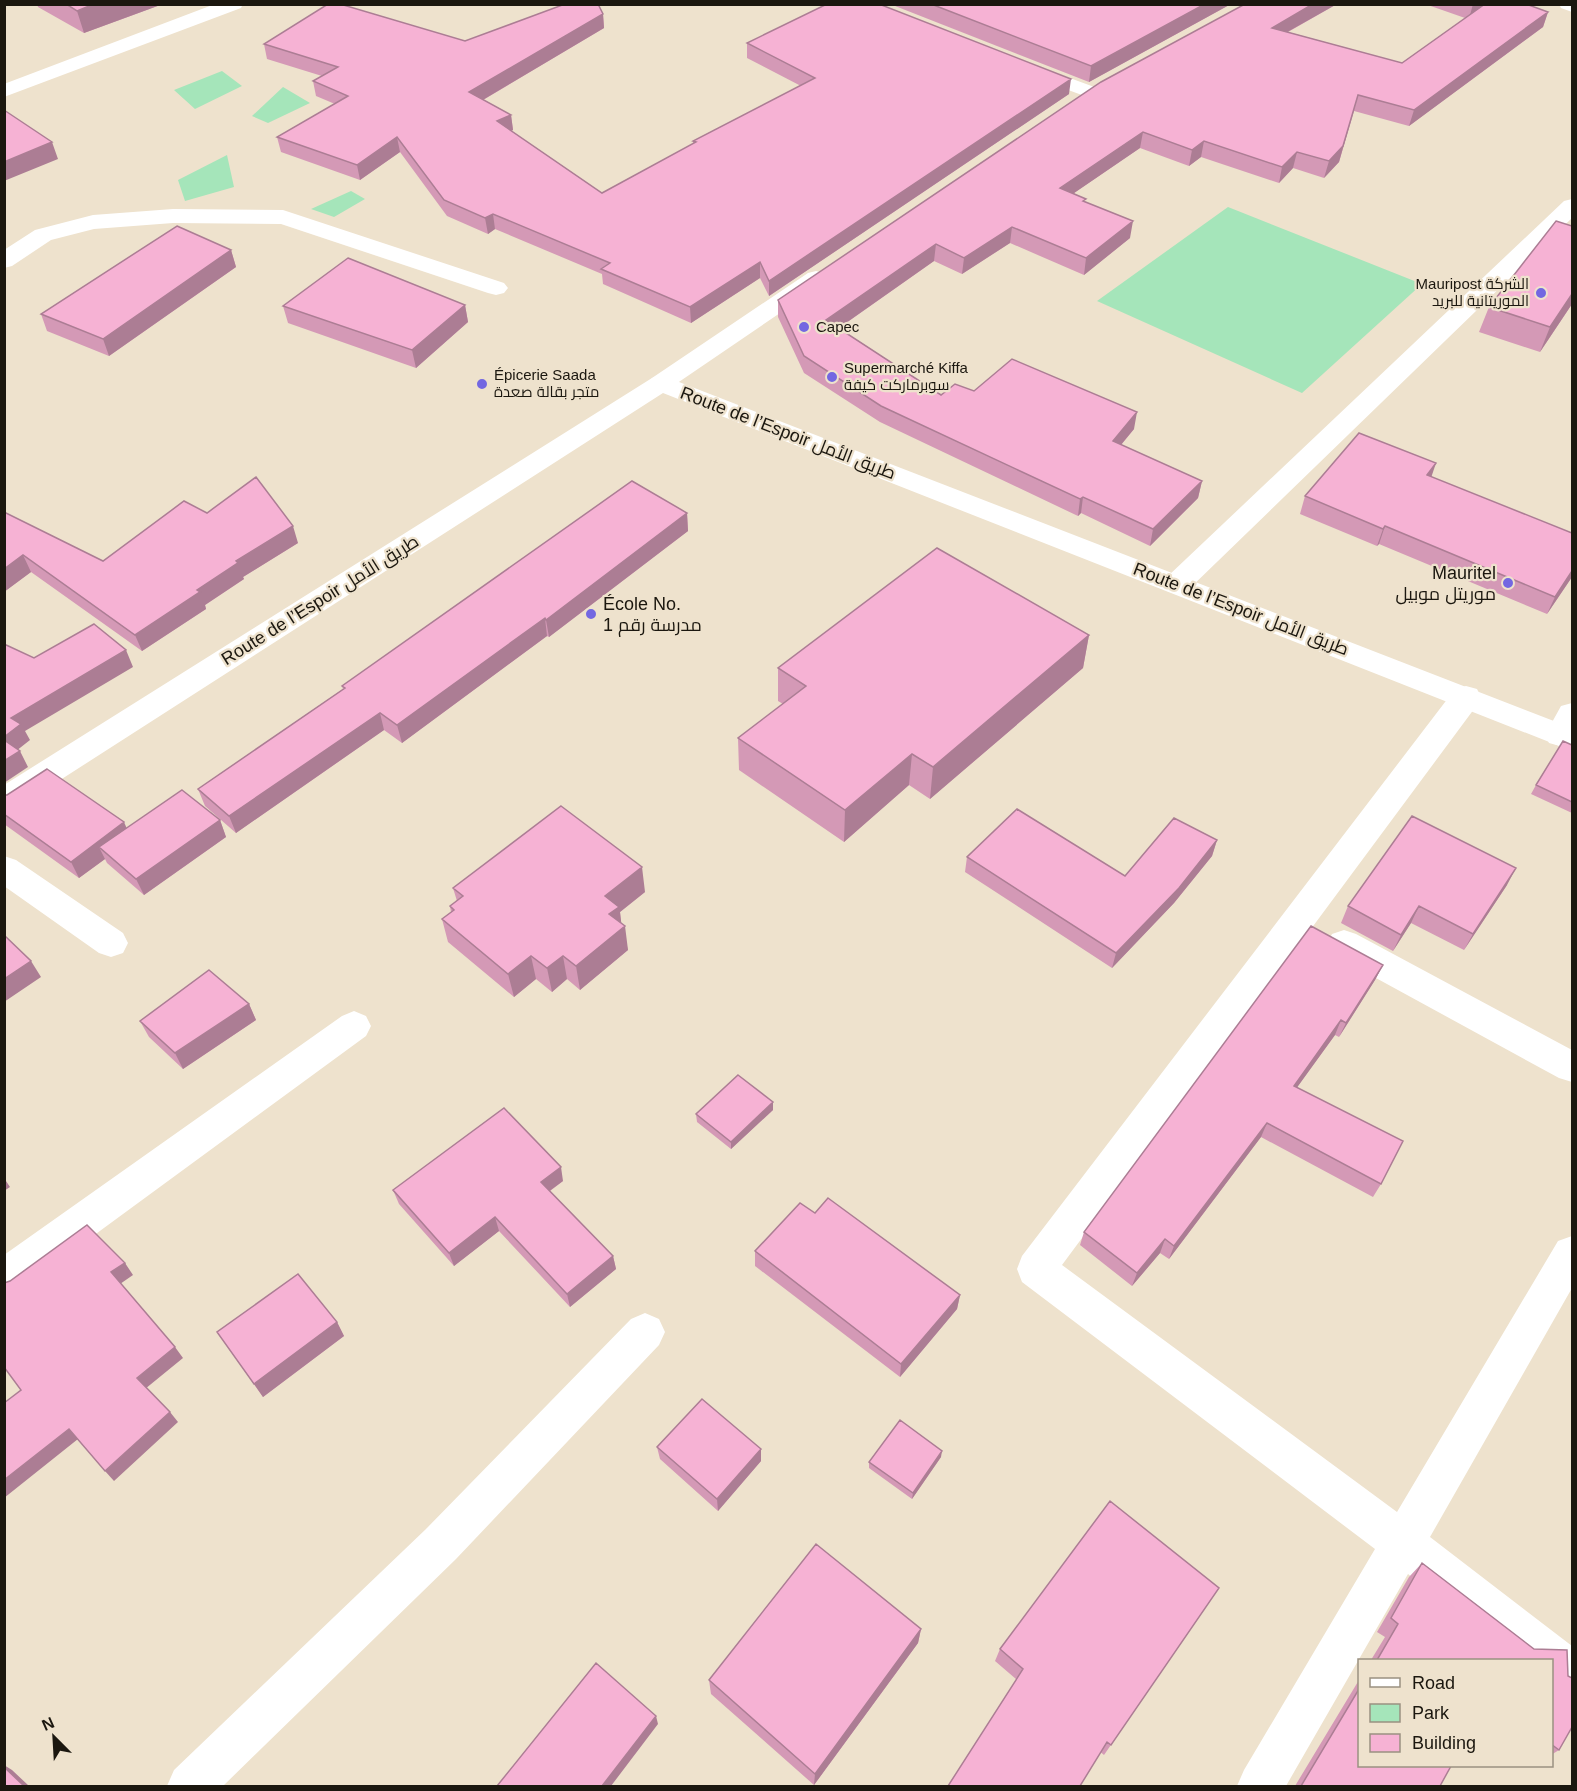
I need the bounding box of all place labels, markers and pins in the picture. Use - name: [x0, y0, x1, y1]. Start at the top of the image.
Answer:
- place label: Mauripost الشركة الموريتانية للبريد: [1416, 275, 1529, 310]
- marker: Mauripost الشركة الموريتانية للبريد: [1534, 286, 1548, 300]
- place label: Capec: [816, 318, 860, 335]
- marker: Capec: [797, 320, 811, 334]
- place label: Supermarché Kiffa سوبرماركت كيفة: [844, 359, 969, 394]
- place label: Épicerie Saada متجر بقالة صعدة: [494, 366, 599, 401]
- marker: Supermarché Kiffa سوبرماركت كيفة: [825, 370, 839, 384]
- marker: Épicerie Saada متجر بقالة صعدة: [475, 377, 489, 391]
- place label: Mauritel موريتل موبيل: [1396, 563, 1496, 605]
- marker: Mauritel موريتل موبيل: [1501, 576, 1515, 590]
- place label: École No. 1 مدرسة رقم: [603, 594, 702, 637]
- marker: École No. 1 مدرسة رقم: [584, 607, 598, 621]

